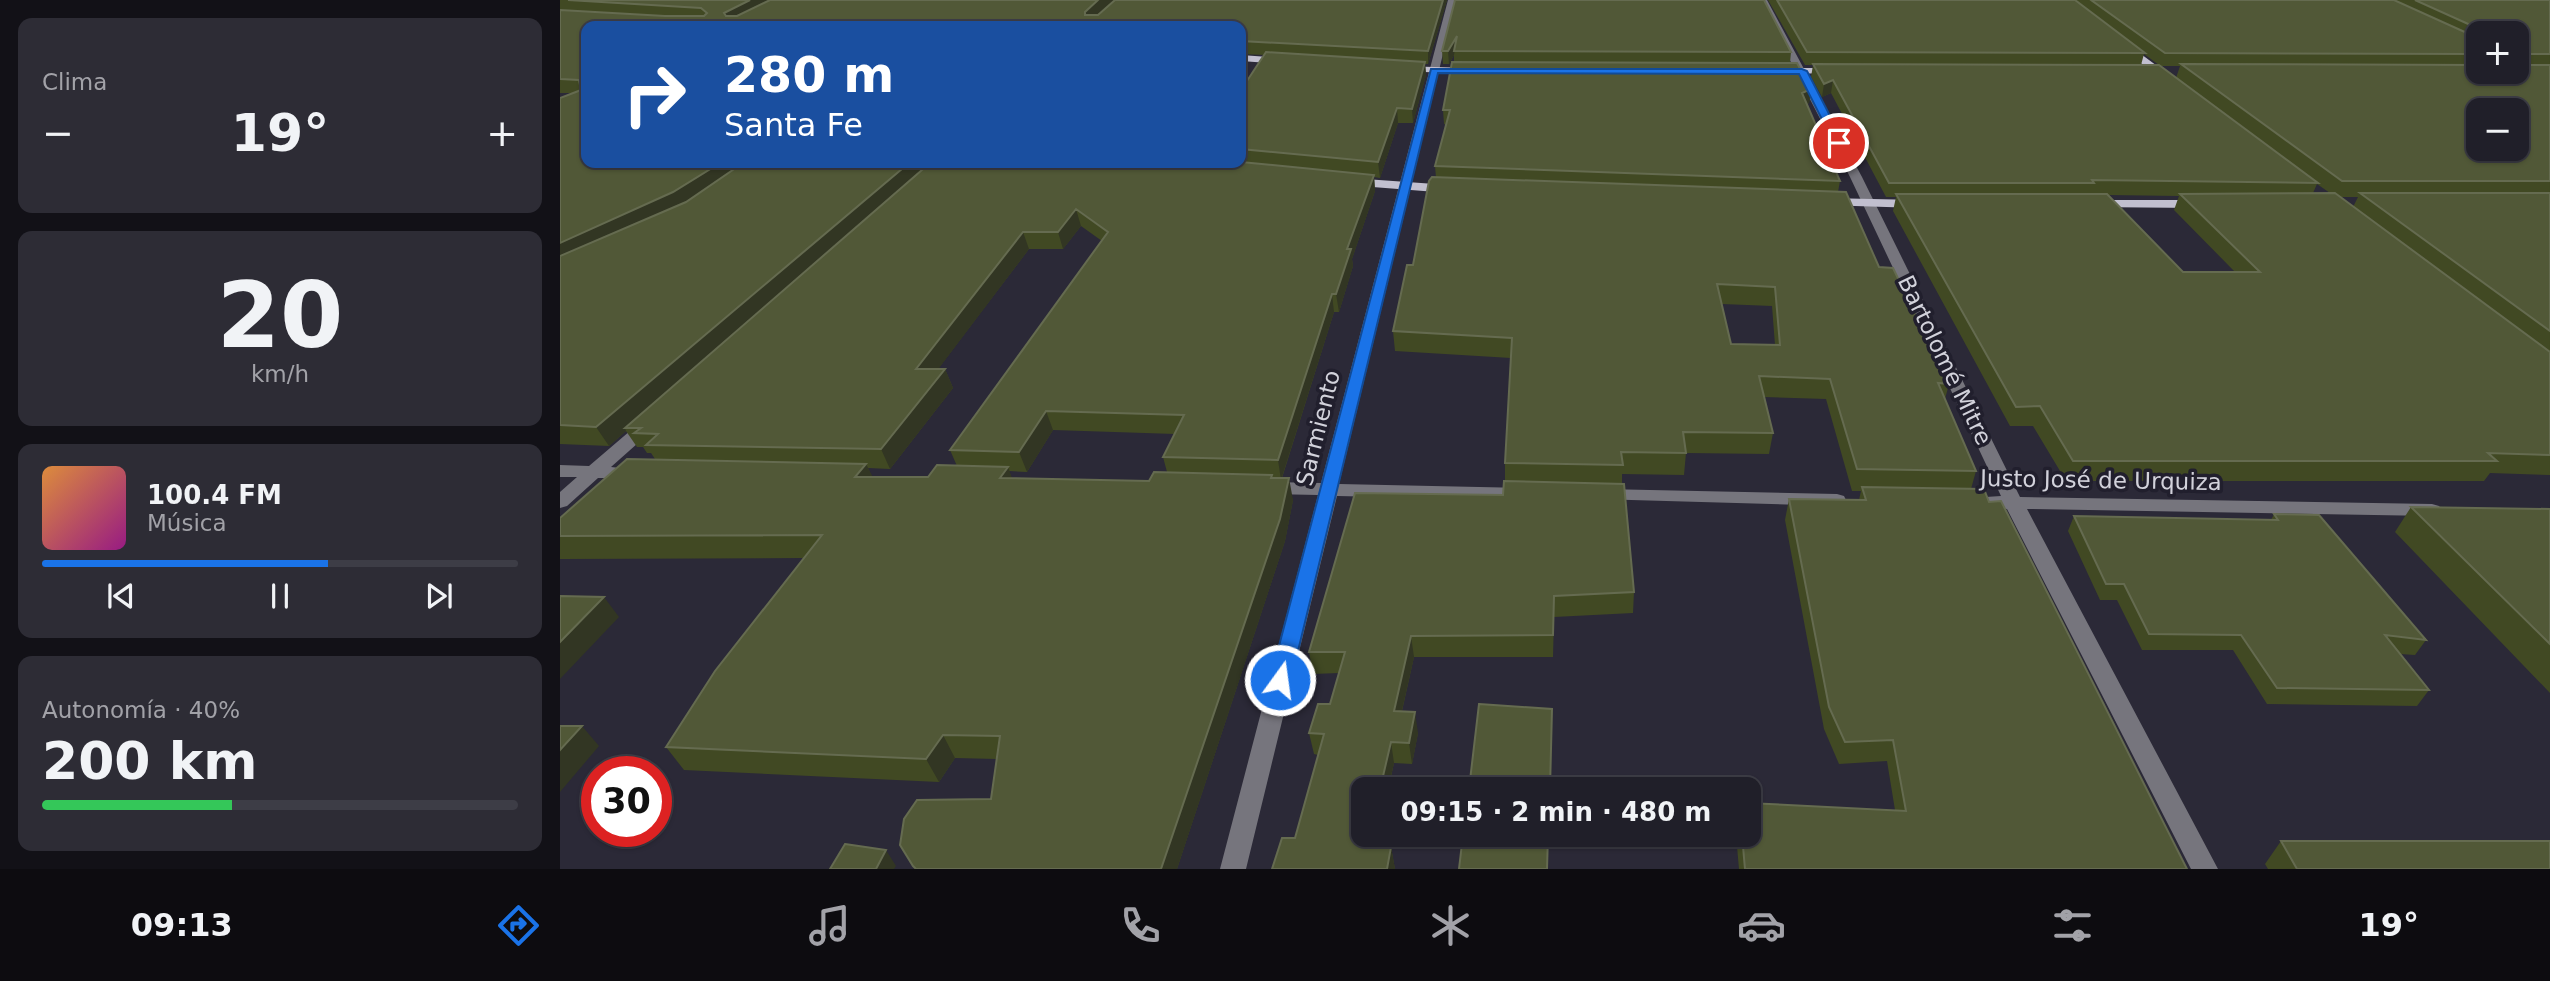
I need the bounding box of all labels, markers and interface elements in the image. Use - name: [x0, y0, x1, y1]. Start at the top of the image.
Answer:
- map controls: [2466, 21, 2529, 161]
- button: +: [2466, 21, 2529, 84]
- text: 280 m: [724, 47, 894, 104]
- icon: right: [609, 49, 700, 140]
- text: Clima: [42, 69, 107, 95]
- button: −: [2466, 98, 2529, 161]
- text: 19°: [231, 103, 329, 163]
- text: Santa Fe: [724, 106, 863, 144]
- text: −: [42, 111, 74, 155]
- text: +: [486, 111, 518, 155]
- pin: [1809, 113, 1869, 173]
- icon: arrive: [1820, 124, 1858, 162]
- text: 20: [217, 263, 343, 368]
- street label: Bartolomé Mitre: [1893, 271, 1997, 449]
- text: km/h: [251, 361, 309, 387]
- street label: Sarmiento: [1291, 367, 1345, 489]
- street label: Justo José de Urquiza: [1978, 465, 2222, 495]
- text: 100.4 FM: [147, 480, 282, 510]
- text: Música: [147, 510, 227, 536]
- icon: previous: [102, 577, 140, 615]
- icon: pause: [261, 577, 299, 615]
- icon: next: [420, 577, 458, 615]
- position arrow: [1243, 643, 1317, 717]
- text: Autonomía · 40%: [42, 697, 240, 723]
- text: 200 km: [42, 731, 257, 791]
- speed limit sign: 30: [581, 756, 672, 847]
- text: 09:15 · 2 min · 480 m: [1401, 797, 1711, 827]
- icon: directions: [494, 901, 543, 950]
- icon: music: [805, 901, 854, 950]
- icon: phone: [1116, 901, 1165, 950]
- icon: climate: [1426, 901, 1475, 950]
- icon: car: [1737, 901, 1786, 950]
- icon: filters: [2048, 901, 2097, 950]
- text: 09:13: [131, 906, 233, 944]
- text: 19°: [2359, 906, 2419, 944]

